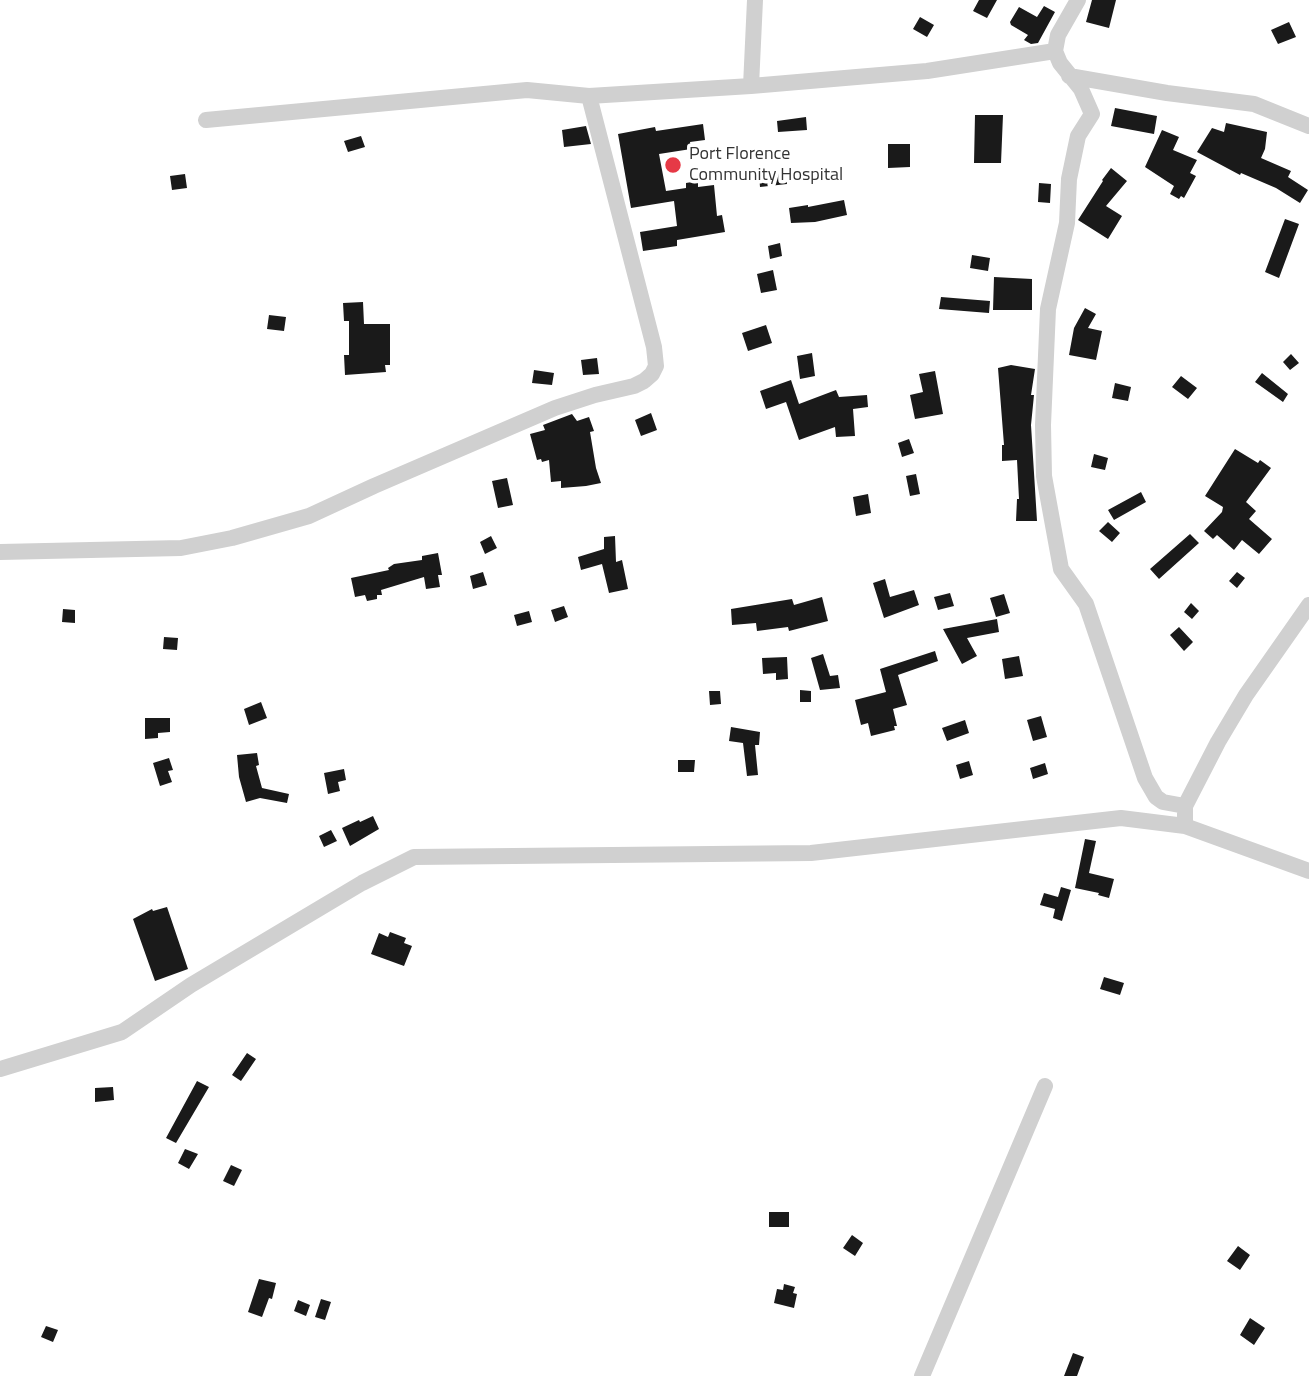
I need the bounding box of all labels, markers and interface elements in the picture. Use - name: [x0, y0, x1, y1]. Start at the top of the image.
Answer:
- place label: Port Florence Community Hospital: [689, 144, 843, 186]
- marker: Port Florence Community Hospital: [663, 155, 683, 175]

